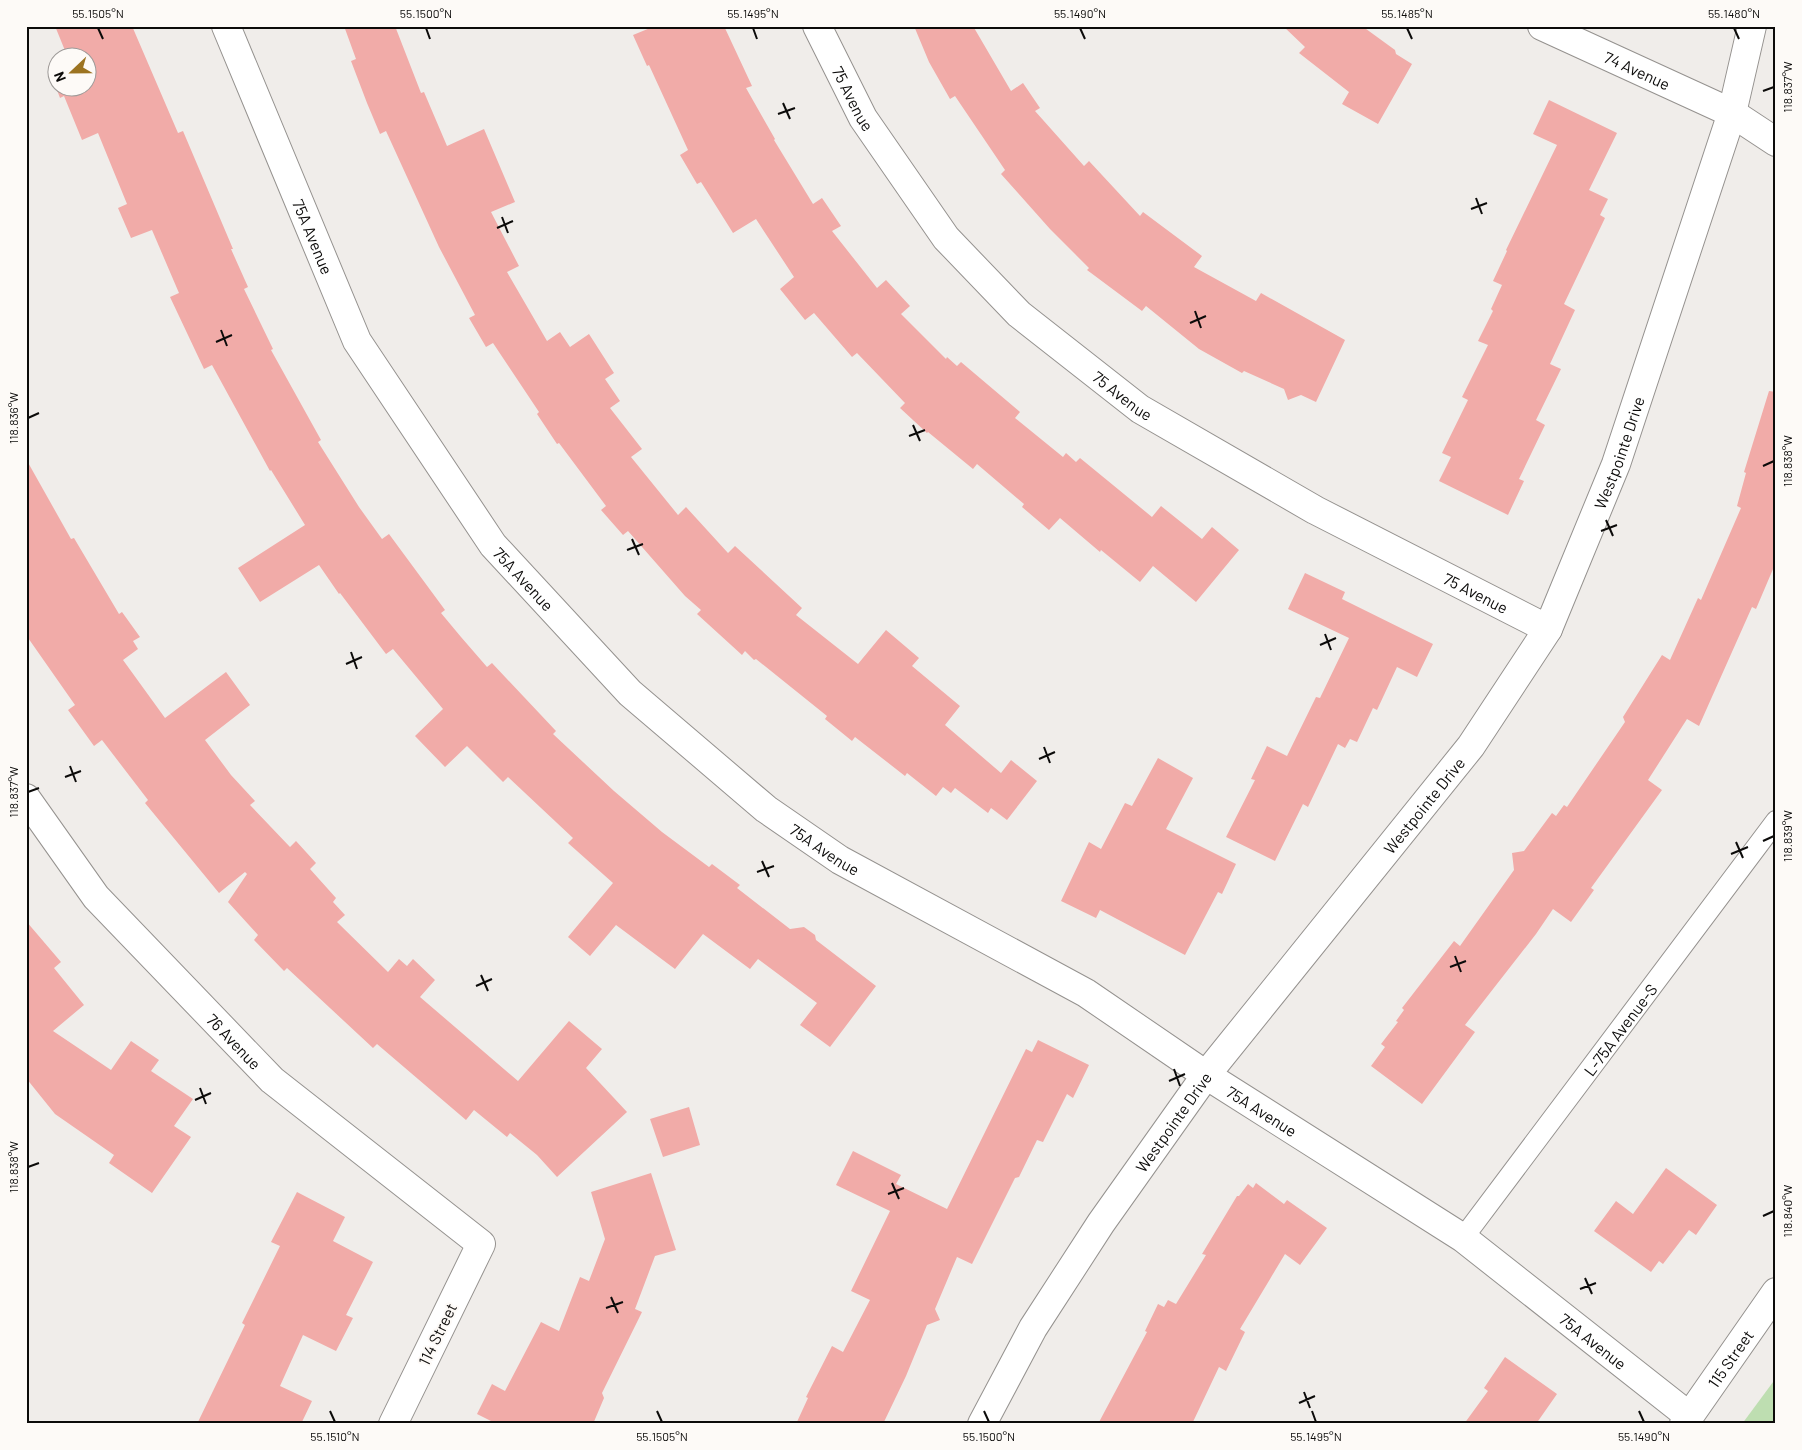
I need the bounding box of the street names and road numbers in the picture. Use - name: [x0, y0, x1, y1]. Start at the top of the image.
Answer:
- street label: 74 Avenue: [1601, 46, 1673, 93]
- street label: 75 Avenue: [829, 63, 878, 134]
- street label: 75A Avenue: [289, 196, 338, 277]
- street label: 75 Avenue: [1089, 366, 1156, 424]
- street label: Westpointe Drive: [1589, 394, 1647, 511]
- street label: 75A Avenue: [490, 543, 558, 614]
- street label: 75 Avenue: [1441, 568, 1512, 617]
- street label: Westpointe Drive: [1379, 753, 1468, 857]
- street label: 75A Avenue: [787, 819, 863, 878]
- street label: L-75A Avenue-S: [1579, 980, 1660, 1079]
- street label: 76 Avenue: [203, 1009, 266, 1073]
- street label: Westpointe Drive: [1131, 1068, 1215, 1175]
- street label: 75A Avenue: [1223, 1081, 1301, 1140]
- street label: 114 Street: [414, 1300, 460, 1368]
- street label: 75A Avenue: [1556, 1309, 1631, 1373]
- street label: 115 Street: [1703, 1326, 1757, 1391]

